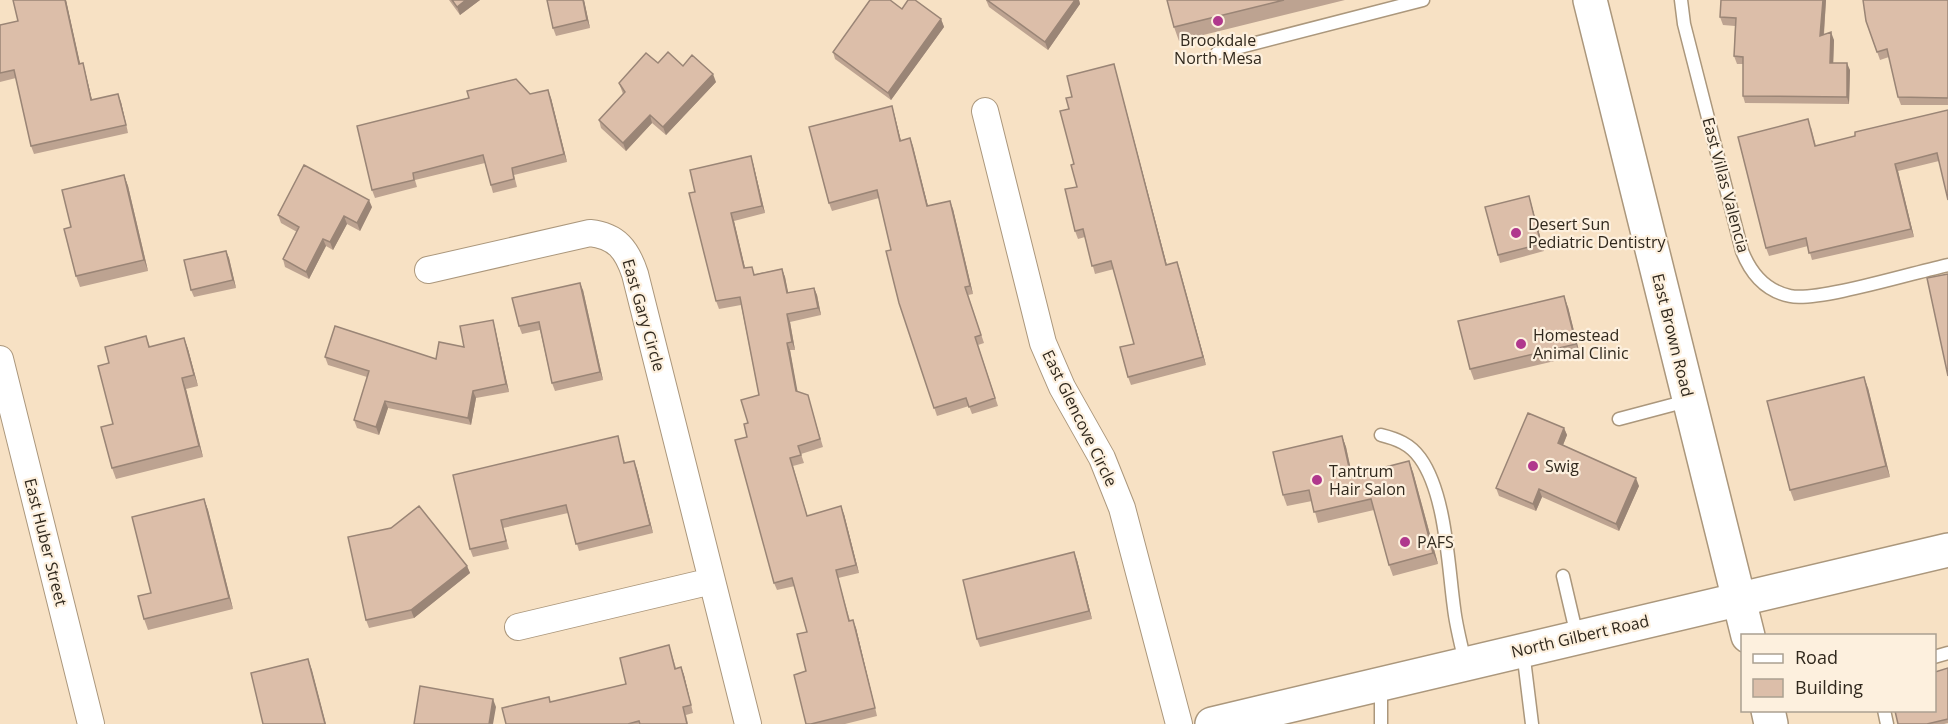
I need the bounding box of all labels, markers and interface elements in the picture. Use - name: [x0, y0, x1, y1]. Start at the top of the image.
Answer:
- marker: Brookdale North Mesa: [1211, 14, 1225, 28]
- place label: Brookdale North Mesa: [1174, 29, 1262, 69]
- street label: East Villas Valencia: [1697, 115, 1755, 255]
- place label: Desert Sun Pediatric Dentistry: [1528, 213, 1666, 253]
- marker: Desert Sun Pediatric Dentistry: [1509, 226, 1523, 240]
- street label: East Gary Circle: [617, 256, 671, 374]
- street label: East Brown Road: [1647, 271, 1699, 399]
- place label: Homestead Animal Clinic: [1533, 324, 1629, 364]
- marker: Homestead Animal Clinic: [1514, 337, 1528, 351]
- street label: East Glencove Circle: [1037, 346, 1123, 490]
- place label: Swig: [1545, 455, 1579, 477]
- marker: Swig: [1526, 459, 1540, 473]
- place label: Tantrum Hair Salon: [1329, 460, 1406, 500]
- marker: Tantrum Hair Salon: [1310, 473, 1324, 487]
- street label: East Huber Street: [19, 476, 73, 609]
- place label: PAFS: [1417, 531, 1454, 553]
- marker: PAFS: [1398, 535, 1412, 549]
- street label: North Gilbert Road: [1509, 609, 1651, 663]
- legend: [1741, 634, 1936, 712]
- text: Road: [1795, 645, 1838, 669]
- text: Building: [1795, 675, 1863, 699]

